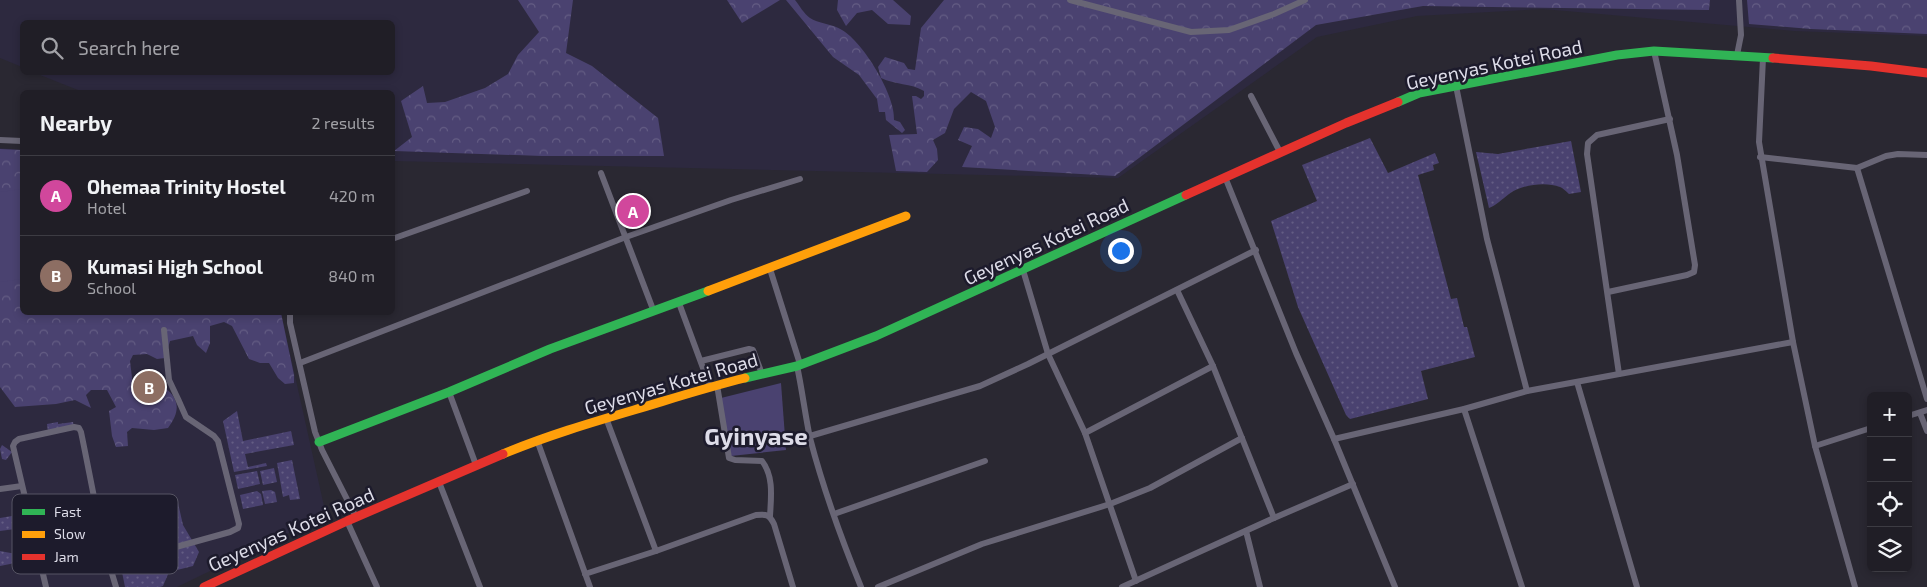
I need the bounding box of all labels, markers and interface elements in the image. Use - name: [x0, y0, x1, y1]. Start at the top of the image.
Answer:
- search box: [20, 20, 395, 75]
- icon: search: [38, 34, 66, 62]
- street label: Geyenyas Kotei Road: [1404, 34, 1584, 94]
- text: Search here: [78, 36, 180, 59]
- text: Nearby: [40, 110, 112, 135]
- text: 2 results: [312, 113, 375, 132]
- text: Ohemaa Trinity Hostel: [87, 175, 286, 198]
- text: A: [51, 186, 61, 205]
- text: 420 m: [329, 186, 375, 205]
- pin: A: [617, 192, 649, 230]
- street label: Geyenyas Kotei Road: [960, 193, 1132, 289]
- text: Hotel: [87, 198, 126, 217]
- your location: [1108, 238, 1134, 264]
- text: Kumasi High School: [87, 255, 263, 278]
- text: B: [51, 266, 61, 285]
- text: 840 m: [328, 266, 375, 285]
- text: School: [87, 278, 136, 297]
- street label: Geyenyas Kotei Road: [582, 347, 760, 419]
- pin: B: [133, 368, 165, 406]
- map controls: [1867, 392, 1912, 572]
- button: +: [1867, 392, 1912, 437]
- district label: Gyinyase: [704, 421, 808, 450]
- button: −: [1867, 437, 1912, 482]
- street label: Geyenyas Kotei Road: [204, 482, 378, 576]
- button: locate: [1867, 482, 1912, 527]
- legend: [12, 494, 178, 574]
- text: Fast: [54, 503, 81, 520]
- text: Slow: [54, 525, 86, 542]
- button: layers: [1867, 527, 1912, 572]
- text: Jam: [54, 548, 79, 565]

